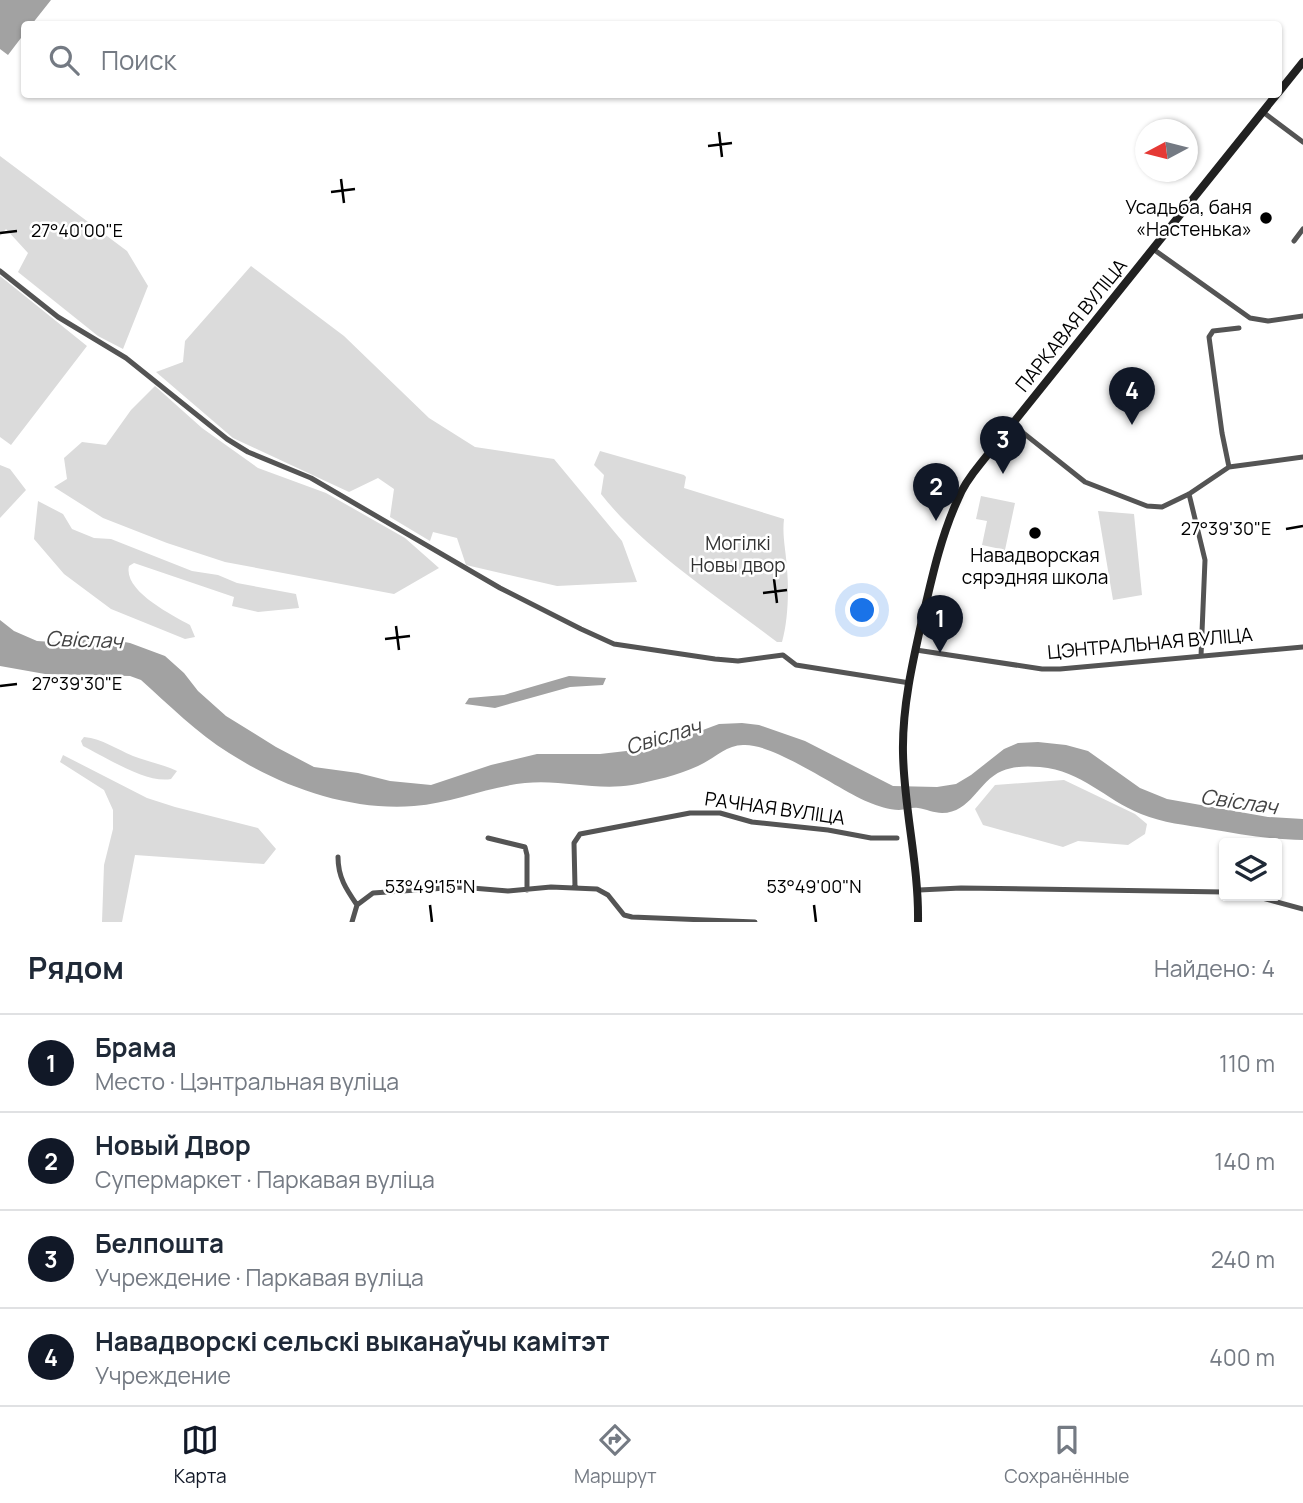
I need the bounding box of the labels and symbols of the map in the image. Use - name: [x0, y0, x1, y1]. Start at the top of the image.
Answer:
- north arrow: [1135, 119, 1198, 182]
- place label: Усадьба, баня «Настенька»: [1125, 194, 1252, 242]
- marker: Усадьба, баня «Настенька»: [1258, 210, 1274, 226]
- text: 27°40'00"E: [31, 218, 123, 242]
- street label: ПАРКАВАЯ ВУЛІЦА: [1009, 253, 1133, 397]
- pin: 4: [1109, 367, 1155, 425]
- pin: 3: [980, 416, 1026, 474]
- pin: 2: [913, 463, 959, 521]
- text: 27°39'30"E: [1181, 516, 1271, 540]
- marker: Навадворская сярэдняя школа: [1027, 525, 1043, 541]
- park label: Могілкі Новы двор: [691, 530, 785, 578]
- place label: Навадворская сярэдняя школа: [962, 542, 1108, 590]
- your location: [845, 593, 879, 627]
- pin: 1: [917, 595, 963, 653]
- street label: ЦЭНТРАЛЬНАЯ ВУЛІЦА: [1046, 621, 1254, 665]
- water label: Свіслач: [45, 624, 125, 654]
- text: 27°39'30"E: [32, 671, 122, 695]
- water label: Свіслач: [622, 711, 706, 761]
- water label: Свіслач: [1199, 782, 1281, 820]
- street label: РАЧНАЯ ВУЛІЦА: [703, 785, 847, 831]
- text: 53°49'15"N: [385, 874, 475, 898]
- text: 53°49'00"N: [766, 874, 862, 898]

